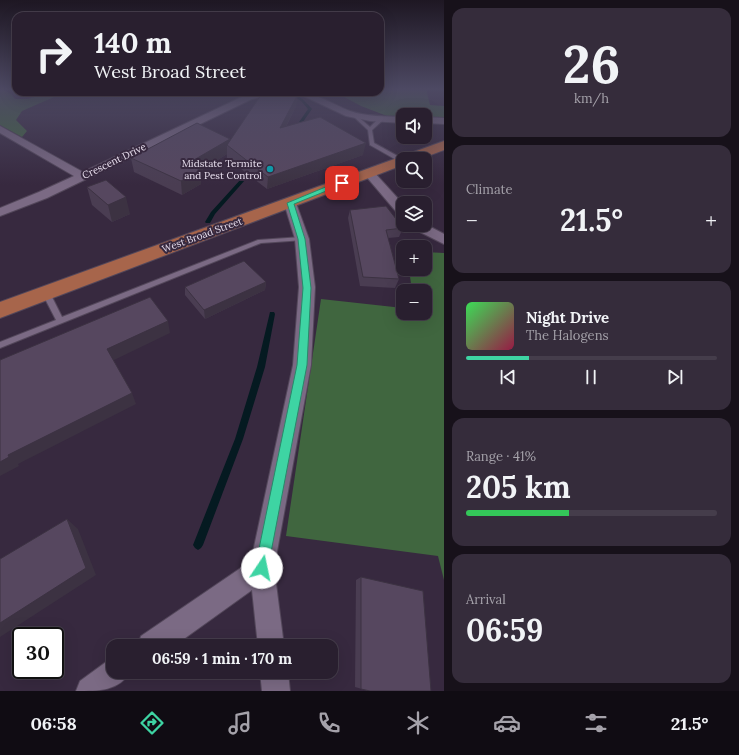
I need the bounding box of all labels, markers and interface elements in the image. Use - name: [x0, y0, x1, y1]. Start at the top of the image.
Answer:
- text: 140 m: [94, 25, 172, 61]
- icon: right: [28, 28, 80, 80]
- text: 26: [563, 31, 620, 97]
- text: West Broad Street: [94, 60, 246, 83]
- text: km/h: [574, 90, 609, 107]
- map controls: [396, 108, 432, 320]
- button: sound: [396, 108, 432, 144]
- street label: Crescent Drive: [80, 140, 149, 182]
- button: search: [396, 152, 432, 188]
- place label: Midstate Termite and Pest Control: [182, 157, 263, 182]
- marker: Midstate Termite and Pest Control: [265, 164, 275, 174]
- pin: [325, 166, 359, 200]
- icon: arrive: [331, 172, 353, 194]
- text: Climate: [466, 181, 513, 198]
- button: layers: [396, 196, 432, 232]
- text: 21.5°: [560, 201, 623, 239]
- text: −: [466, 206, 478, 234]
- text: +: [705, 206, 717, 234]
- street label: West Broad Street: [160, 214, 244, 256]
- button: +: [396, 240, 432, 276]
- button: −: [396, 284, 432, 320]
- text: Night Drive: [526, 308, 609, 327]
- text: The Halogens: [526, 327, 609, 344]
- icon: previous: [497, 366, 519, 388]
- icon: pause: [580, 366, 602, 388]
- icon: next: [664, 366, 686, 388]
- text: Range · 41%: [466, 448, 536, 465]
- text: 205 km: [466, 468, 571, 506]
- position arrow: [241, 547, 283, 589]
- text: Arrival: [466, 591, 506, 608]
- text: 06:59: [466, 611, 543, 649]
- speed limit sign: 30: [12, 627, 64, 679]
- text: 06:59 · 1 min · 170 m: [152, 649, 292, 668]
- icon: directions: [138, 709, 166, 737]
- icon: music: [226, 709, 254, 737]
- icon: phone: [315, 709, 343, 737]
- icon: climate: [404, 709, 432, 737]
- icon: car: [493, 709, 521, 737]
- icon: filters: [582, 709, 610, 737]
- text: 06:58: [30, 712, 77, 735]
- text: 21.5°: [671, 712, 708, 735]

